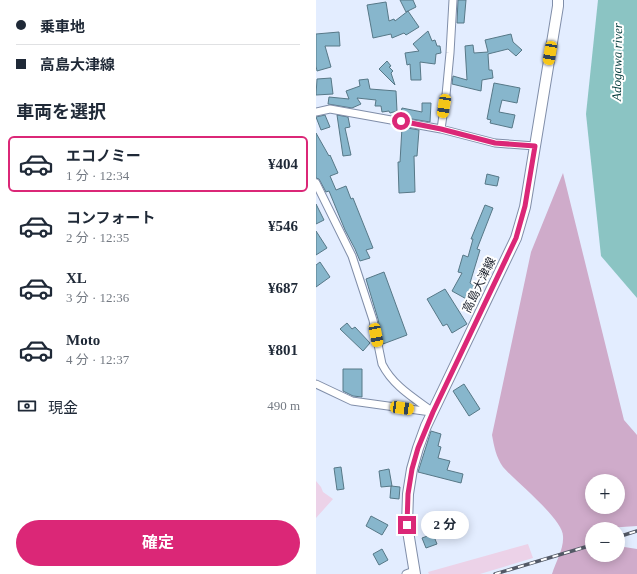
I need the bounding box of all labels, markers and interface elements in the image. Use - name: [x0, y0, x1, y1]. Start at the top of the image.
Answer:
- text: 乗車地: [40, 19, 85, 35]
- water label: Adogawa river: [609, 22, 625, 102]
- car: [542, 40, 558, 66]
- text: 高島大津線: [40, 57, 115, 73]
- car: [436, 93, 452, 119]
- text: 車両を選択: [16, 102, 106, 122]
- route start: [392, 112, 410, 130]
- icon: car: [18, 146, 54, 182]
- text: エコノミー: [66, 148, 141, 164]
- text: ¥404: [268, 156, 298, 172]
- text: 1 分 · 12:34: [66, 168, 129, 183]
- icon: car: [18, 208, 54, 244]
- text: コンフォート: [66, 210, 156, 226]
- text: ¥546: [268, 218, 298, 234]
- text: 2 分 · 12:35: [66, 230, 129, 245]
- street label: 高島大津線: [460, 255, 498, 315]
- icon: car: [18, 270, 54, 306]
- text: XL: [66, 270, 87, 286]
- text: ¥687: [268, 280, 298, 296]
- text: 3 分 · 12:36: [66, 290, 129, 305]
- car: [368, 322, 384, 348]
- icon: car: [18, 332, 54, 368]
- text: Moto: [66, 332, 100, 348]
- text: ¥801: [268, 342, 298, 358]
- text: 4 分 · 12:37: [66, 352, 129, 367]
- icon: cash: [16, 395, 38, 417]
- text: 490 m: [267, 398, 300, 413]
- text: 現金: [48, 400, 78, 416]
- car: [389, 400, 415, 416]
- map controls: [585, 474, 625, 562]
- button: +: [585, 474, 625, 514]
- callout: 2 分: [421, 511, 469, 539]
- route end: [398, 516, 416, 534]
- text: 2 分: [434, 517, 456, 532]
- button: 確定: [16, 520, 300, 566]
- button: −: [585, 522, 625, 562]

